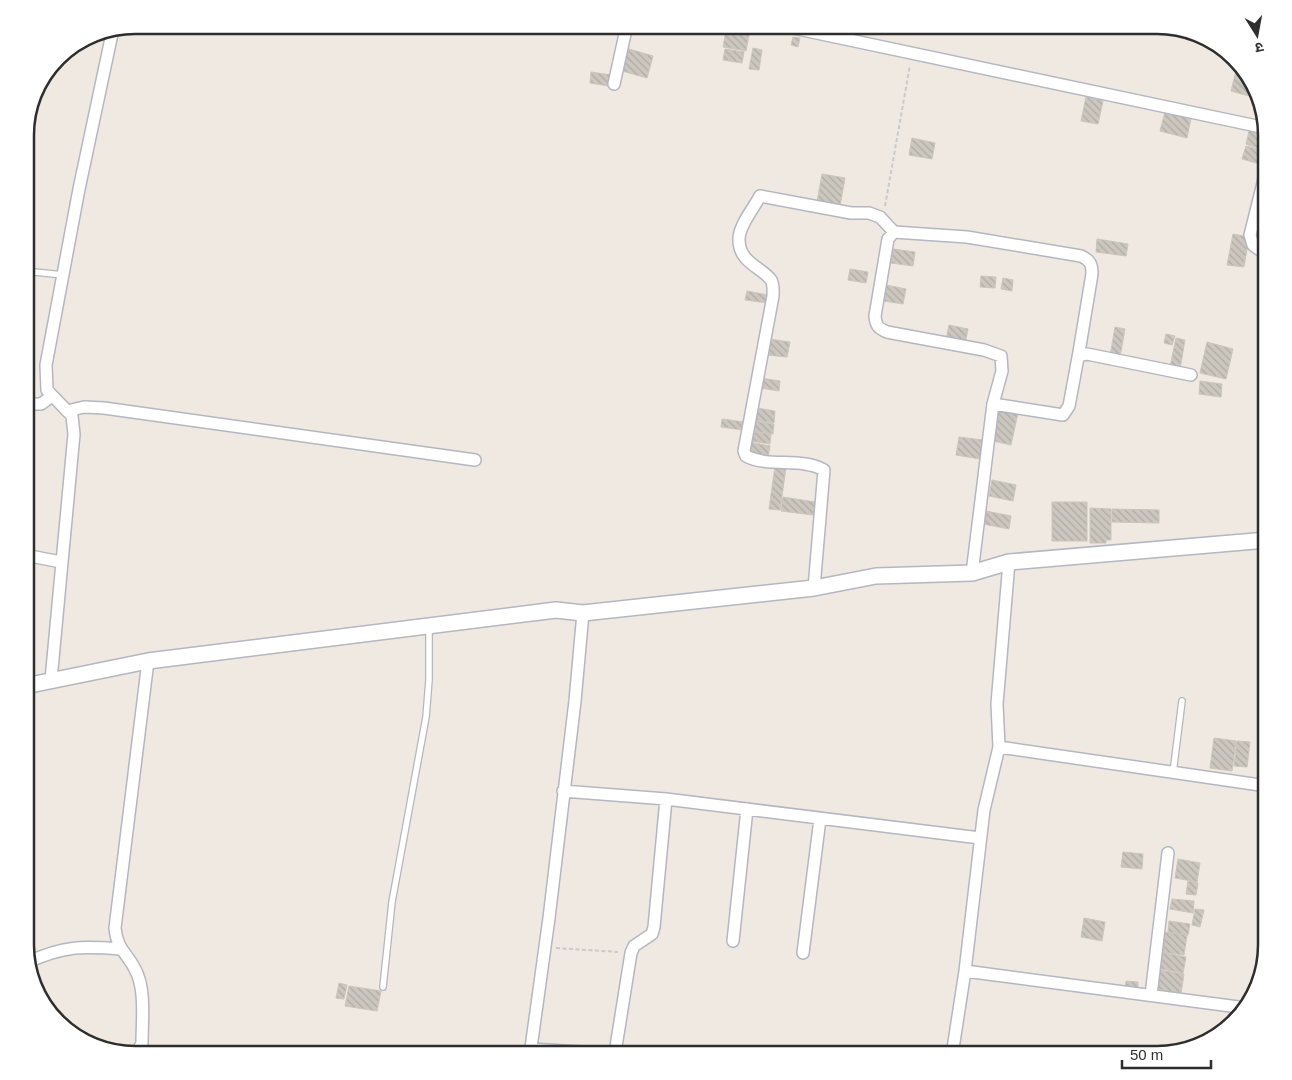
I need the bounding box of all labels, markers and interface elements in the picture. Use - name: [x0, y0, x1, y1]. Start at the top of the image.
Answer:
- north arrow: [1232, 10, 1282, 60]
- text: उ: [1253, 39, 1265, 57]
- scale bar: [1122, 1038, 1211, 1070]
- text: 50 m: [1130, 1046, 1163, 1063]

